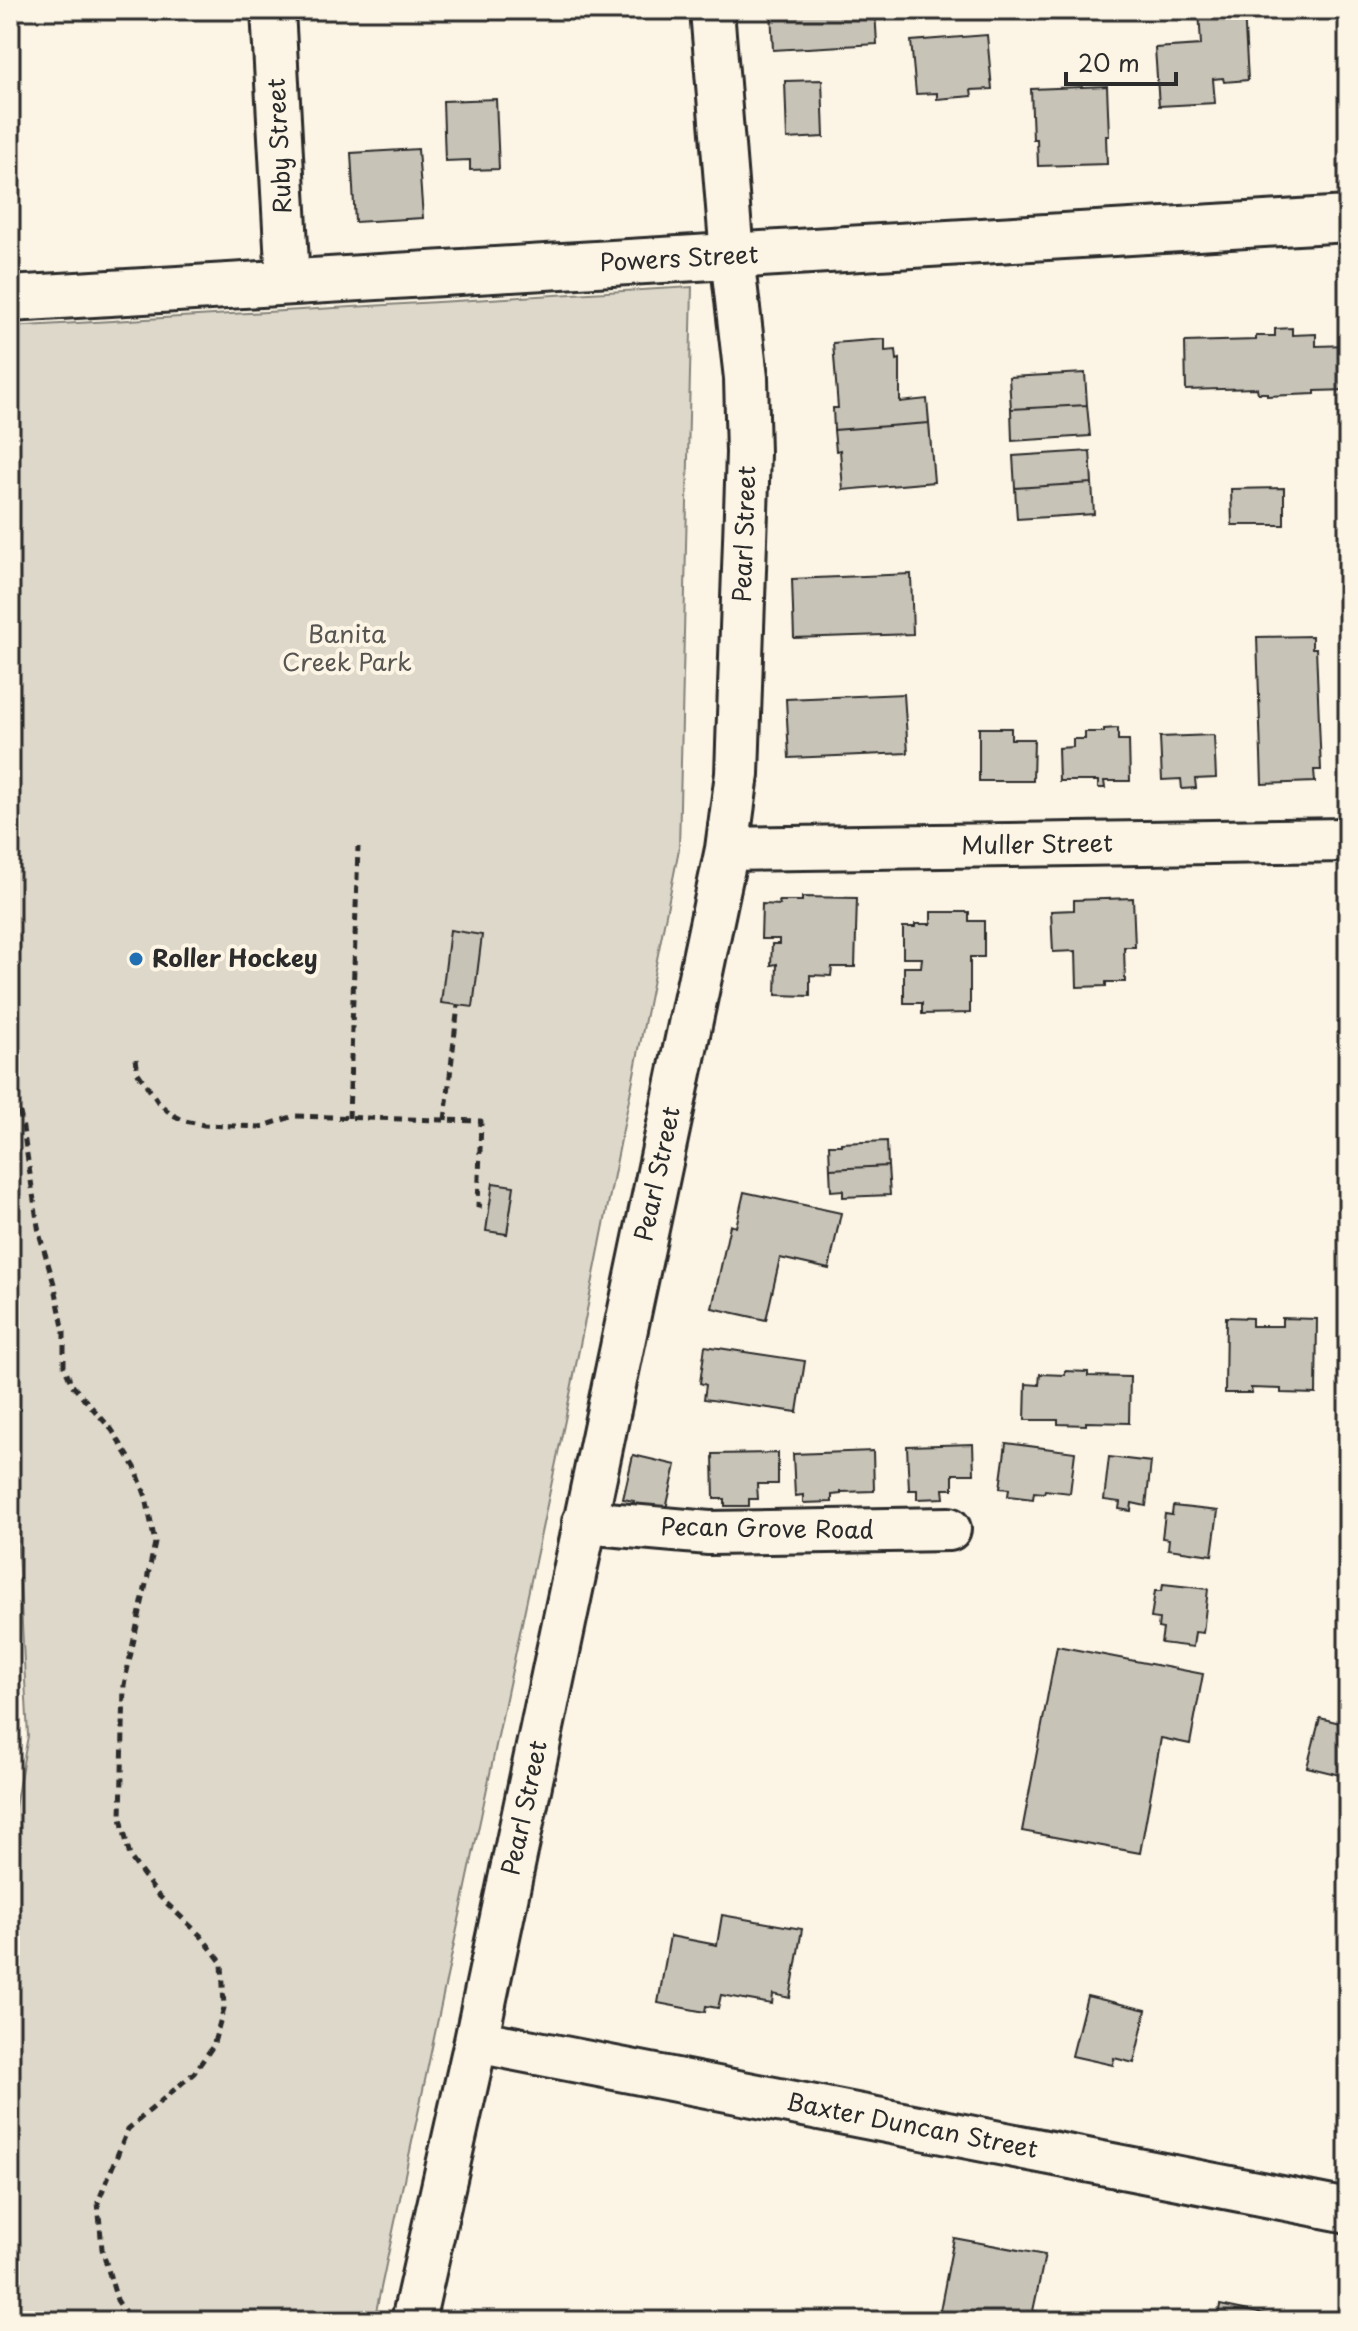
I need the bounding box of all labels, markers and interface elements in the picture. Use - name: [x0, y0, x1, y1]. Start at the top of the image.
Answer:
- scale bar: [1066, 36, 1176, 86]
- text: 20 m: [1078, 44, 1140, 80]
- street label: Ruby Street: [256, 77, 300, 215]
- street label: Powers Street: [599, 235, 759, 279]
- street label: Pearl Street: [723, 465, 763, 603]
- park label: Banita Creek Park: [282, 615, 412, 679]
- street label: Muller Street: [961, 824, 1113, 862]
- place label: Roller Hockey: [152, 939, 317, 975]
- marker: Roller Hockey: [127, 950, 145, 968]
- street label: Pearl Street: [624, 1103, 688, 1244]
- street label: Pecan Grove Road: [660, 1507, 874, 1547]
- street label: Pearl Street: [491, 1737, 555, 1878]
- street label: Baxter Duncan Street: [783, 2082, 1041, 2166]

